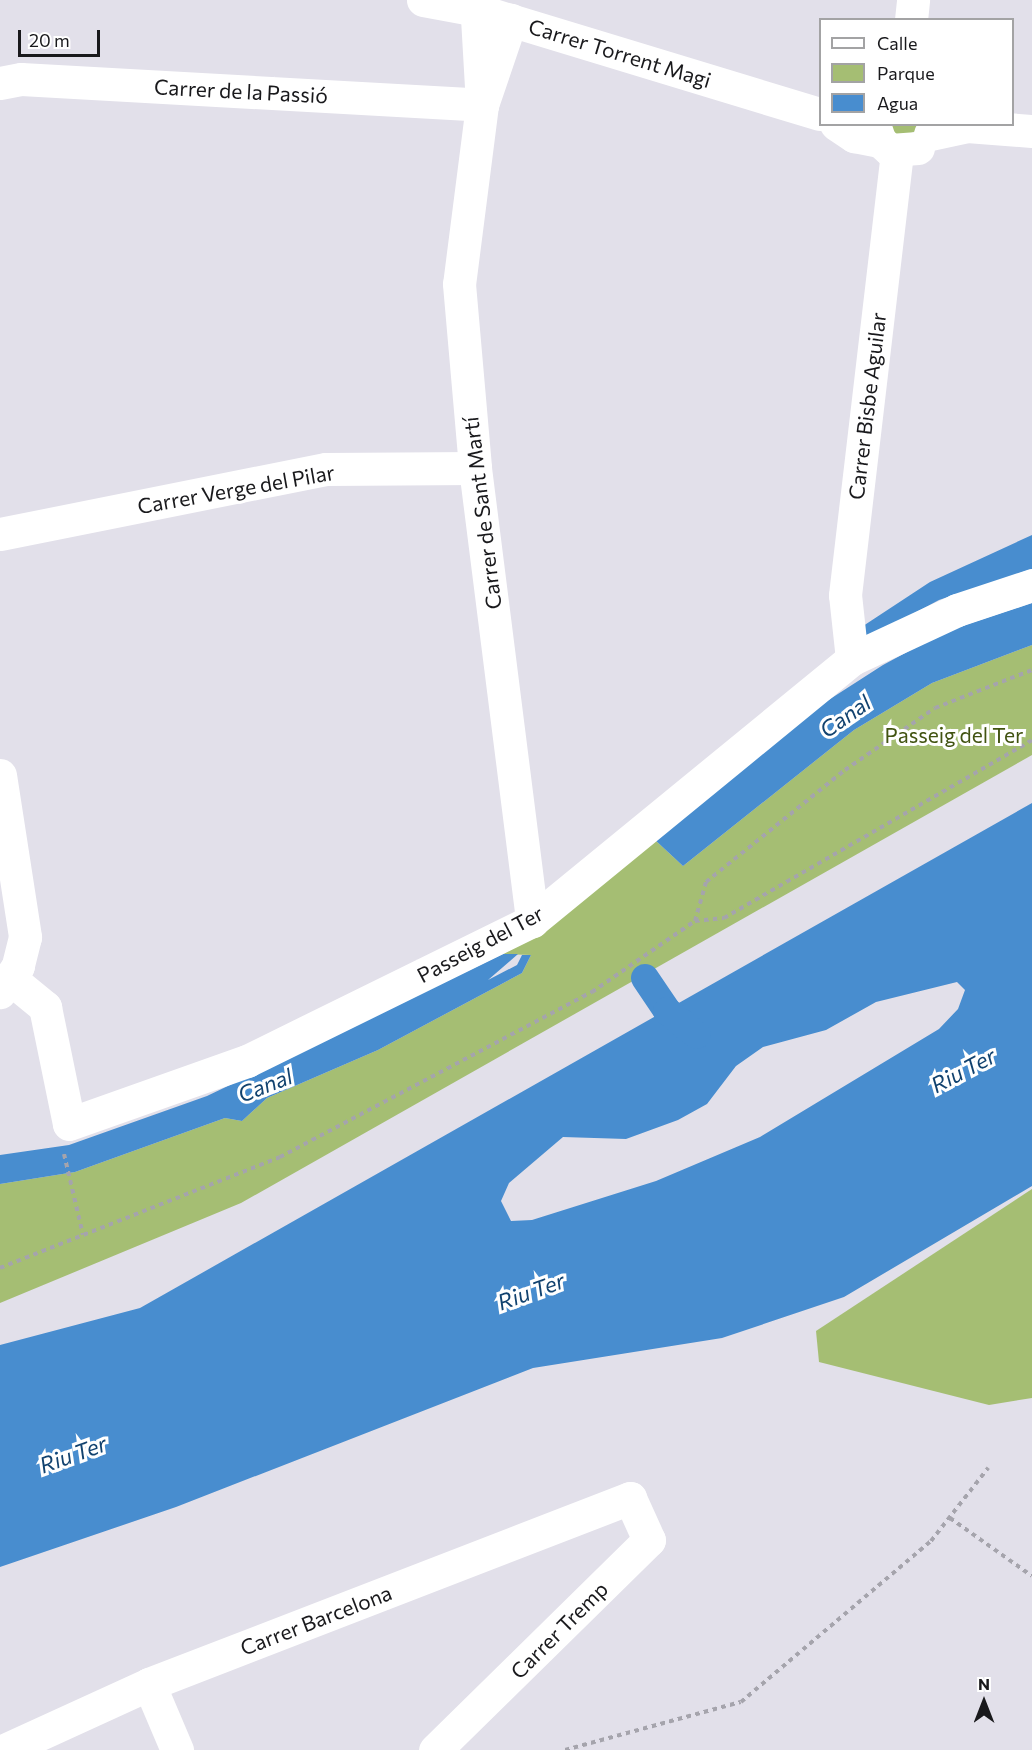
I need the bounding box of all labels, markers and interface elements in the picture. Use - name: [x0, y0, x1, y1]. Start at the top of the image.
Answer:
- street label: Carrer Torrent Magi: [526, 13, 714, 93]
- scale bar: [21, 18, 104, 56]
- legend: [819, 18, 1014, 126]
- text: 20 m: [29, 29, 70, 51]
- text: Calle: [877, 32, 917, 54]
- text: Parque: [877, 62, 935, 84]
- street label: Carrer de la Passió: [153, 74, 329, 108]
- text: Agua: [877, 92, 918, 114]
- street label: Carrer Bisbe Aguilar: [843, 311, 891, 501]
- street label: Carrer de Sant Martí: [458, 415, 506, 611]
- street label: Carrer Verge del Pilar: [135, 459, 337, 519]
- water label: Canal: [814, 689, 876, 743]
- park label: Passeig del Ter: [885, 722, 1023, 748]
- street label: Passeig del Ter: [413, 900, 547, 988]
- water label: Riu Ter: [926, 1042, 1000, 1098]
- water label: Canal: [234, 1063, 296, 1107]
- water label: Riu Ter: [494, 1267, 568, 1315]
- water label: Riu Ter: [36, 1430, 110, 1478]
- street label: Carrer Tremp: [505, 1576, 613, 1684]
- street label: Carrer Barcelona: [237, 1580, 395, 1660]
- north arrow: [954, 1672, 1014, 1732]
- text: N: [978, 1674, 990, 1693]

